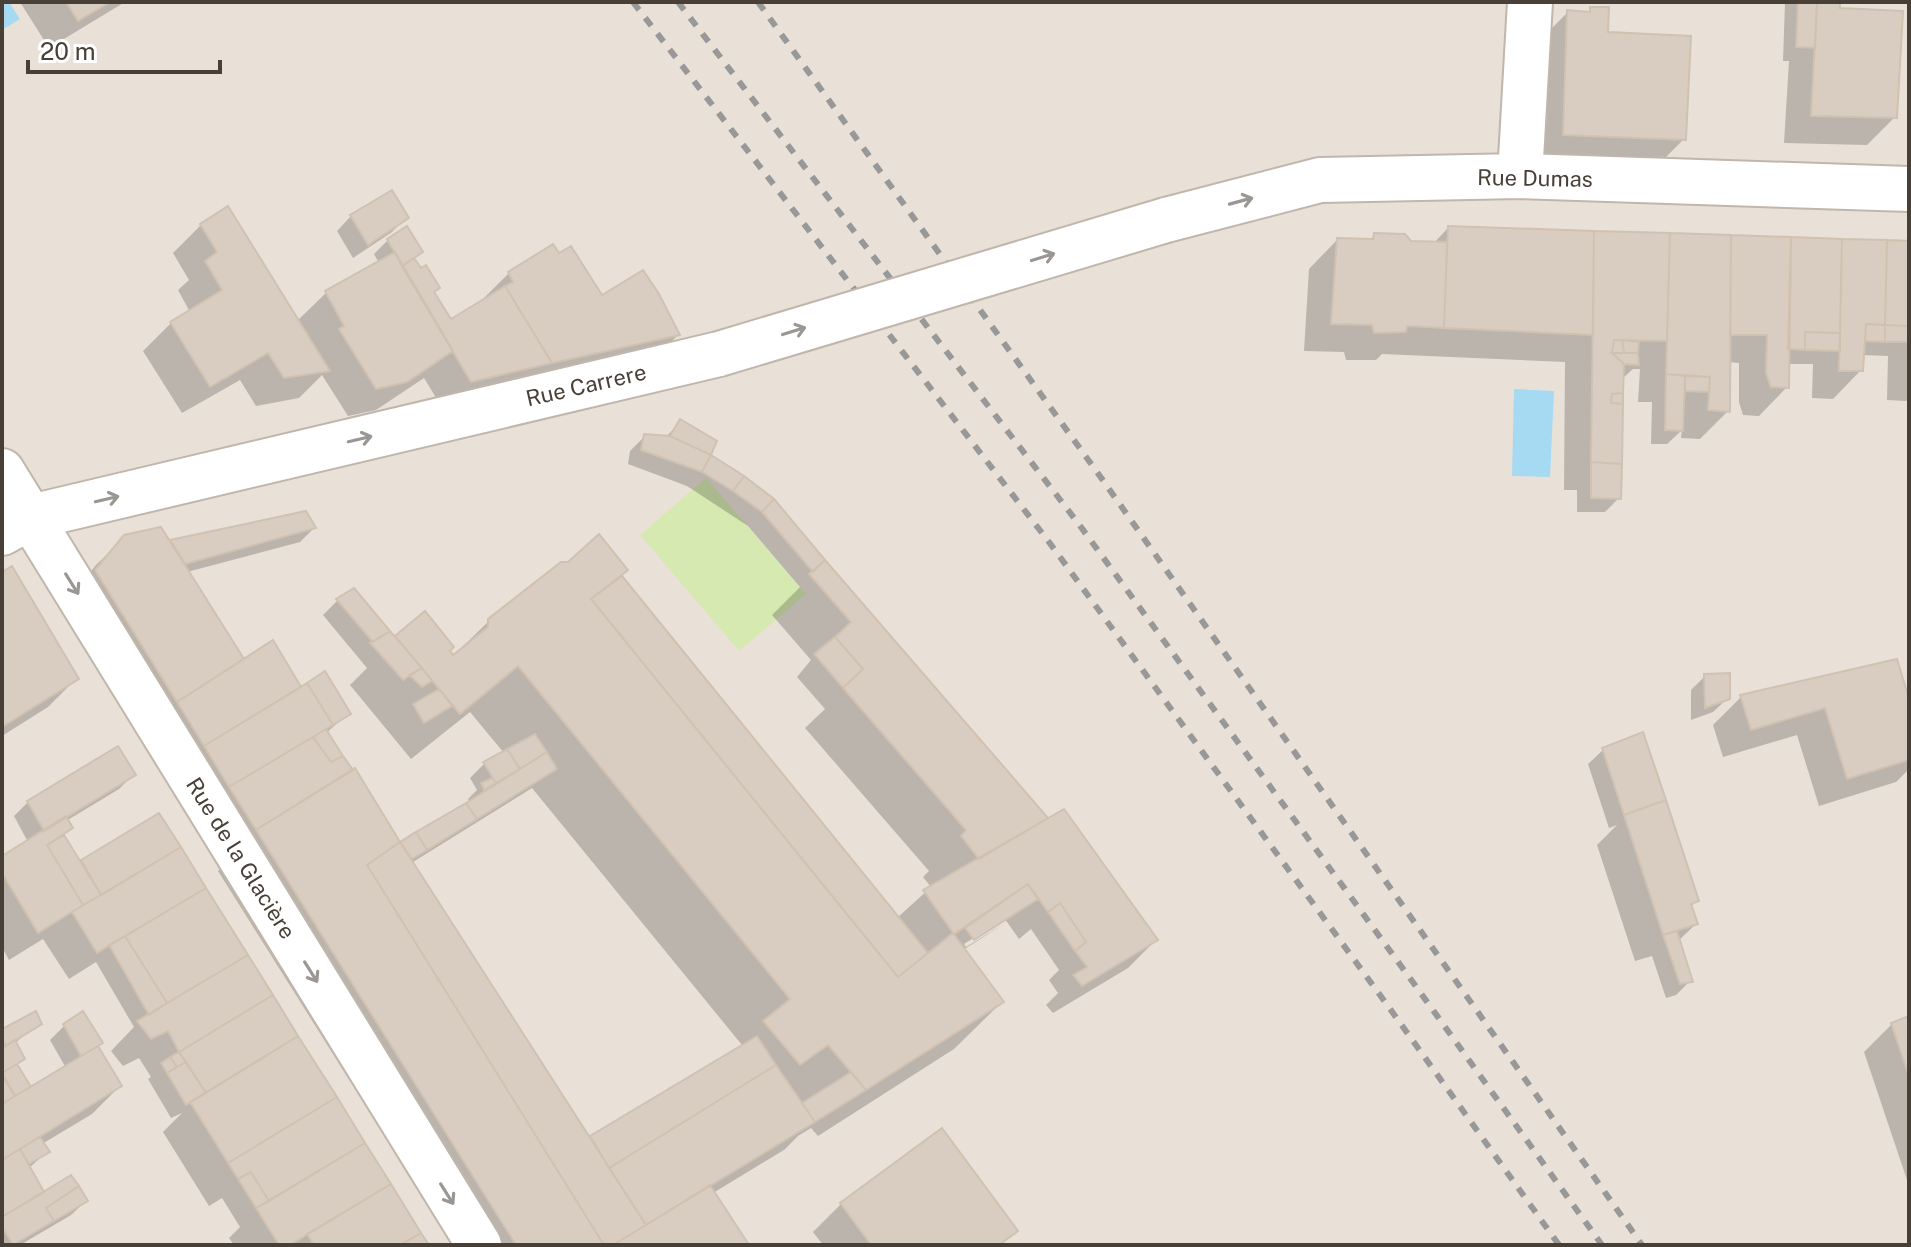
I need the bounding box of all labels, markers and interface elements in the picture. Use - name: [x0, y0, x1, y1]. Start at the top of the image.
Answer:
- scale bar: [28, 24, 220, 74]
- text: 20 m: [40, 37, 96, 65]
- street label: Rue Dumas: [1477, 164, 1593, 192]
- one-way arrow: [1228, 192, 1254, 207]
- one-way arrow: [1029, 249, 1055, 264]
- one-way arrow: [780, 323, 806, 338]
- street label: Rue Carrere: [523, 359, 649, 411]
- one-way arrow: [347, 431, 373, 446]
- one-way arrow: [94, 491, 120, 506]
- one-way arrow: [64, 572, 80, 595]
- street label: Rue de la Glacière: [181, 773, 301, 943]
- one-way arrow: [303, 960, 319, 983]
- one-way arrow: [440, 1182, 456, 1205]

